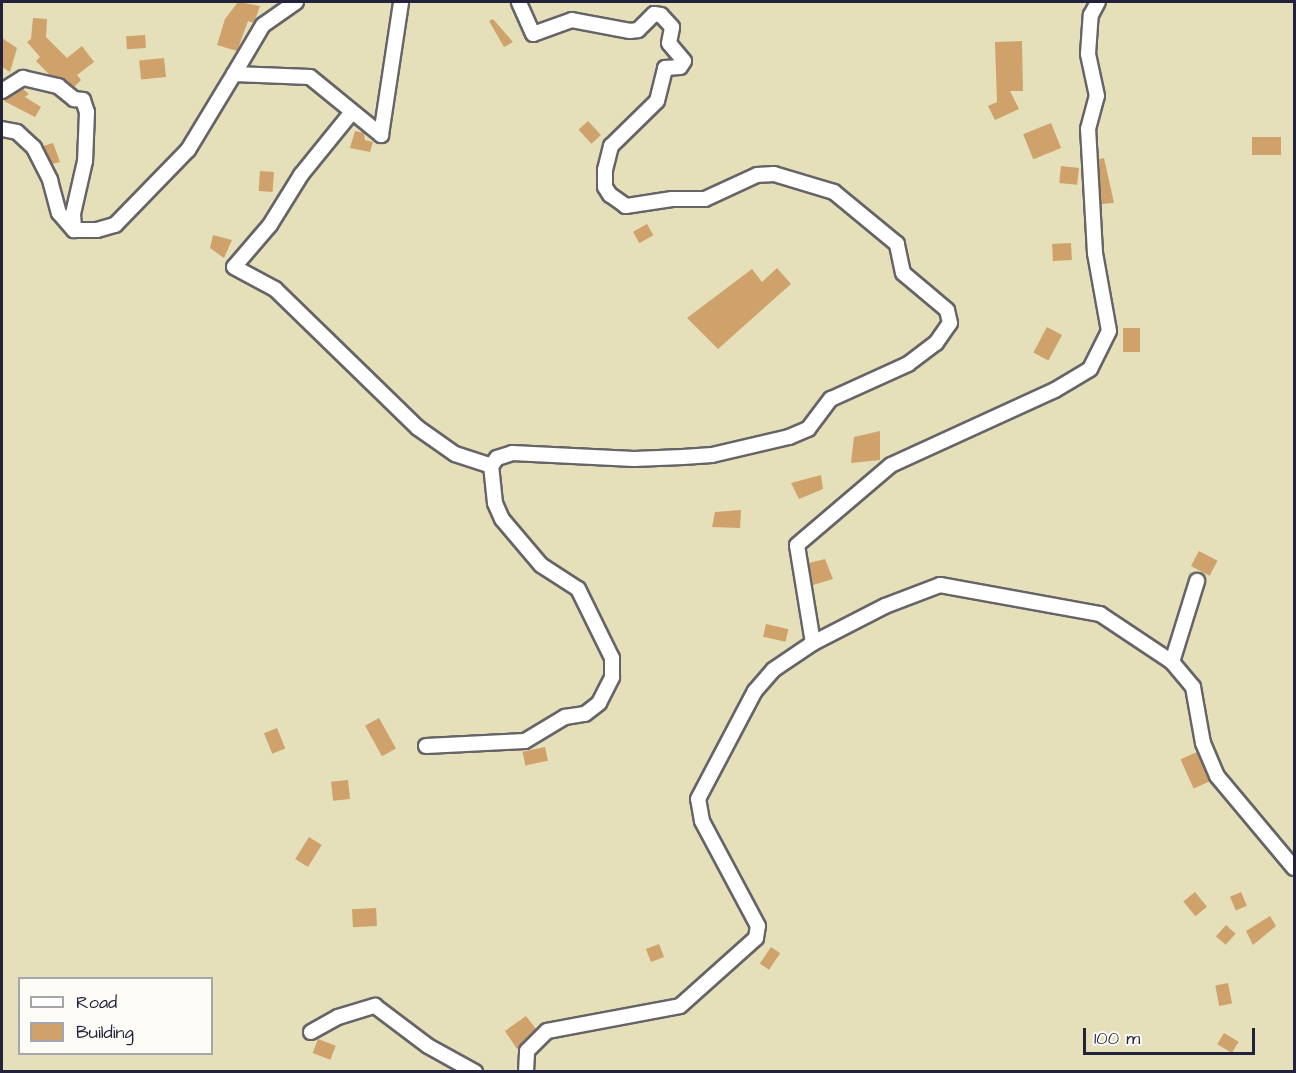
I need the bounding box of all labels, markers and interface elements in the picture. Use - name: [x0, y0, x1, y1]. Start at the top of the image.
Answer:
- legend: [18, 977, 213, 1055]
- text: Road: [76, 990, 117, 1015]
- scale bar: [1086, 1016, 1258, 1054]
- text: Building: [76, 1020, 134, 1045]
- text: 100 m: [1094, 1026, 1140, 1051]

